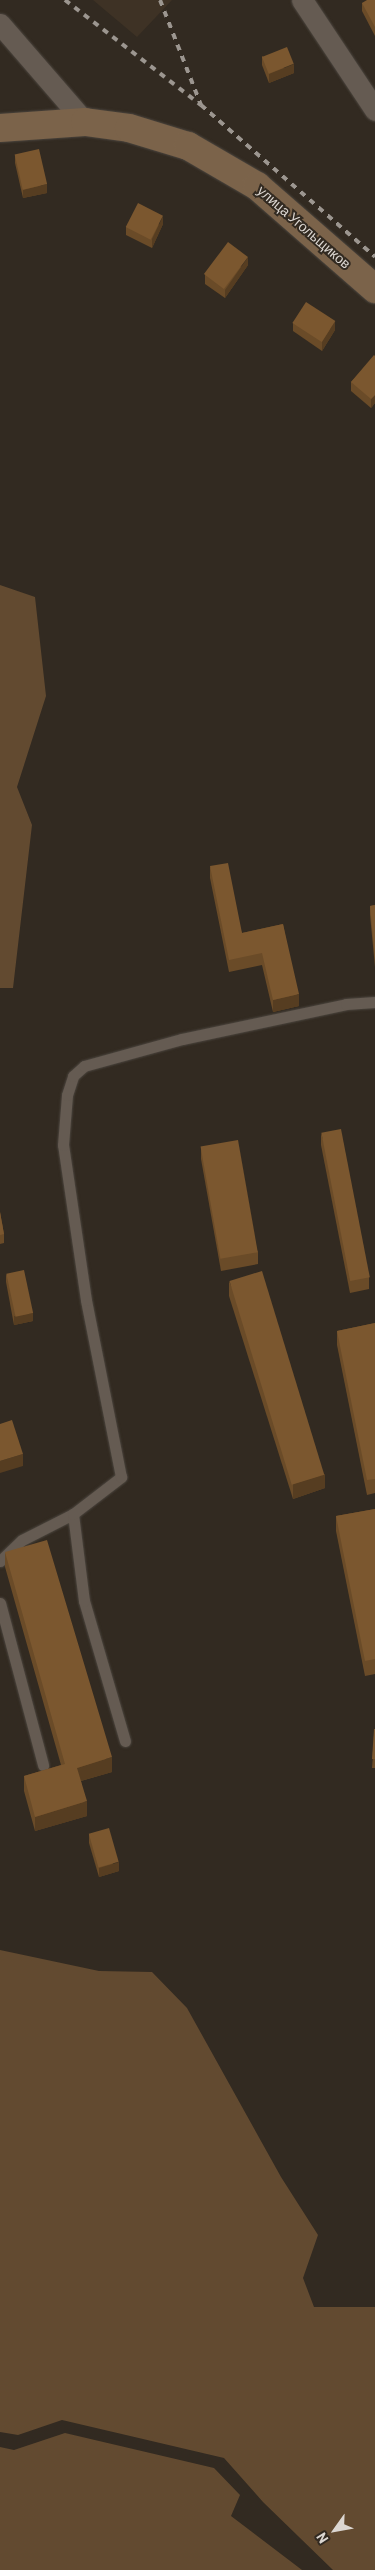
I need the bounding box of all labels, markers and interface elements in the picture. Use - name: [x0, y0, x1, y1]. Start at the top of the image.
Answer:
- street label: улица Угольщиков: [254, 182, 354, 272]
- north arrow: [310, 2505, 360, 2555]
- text: N: [312, 2530, 332, 2547]

